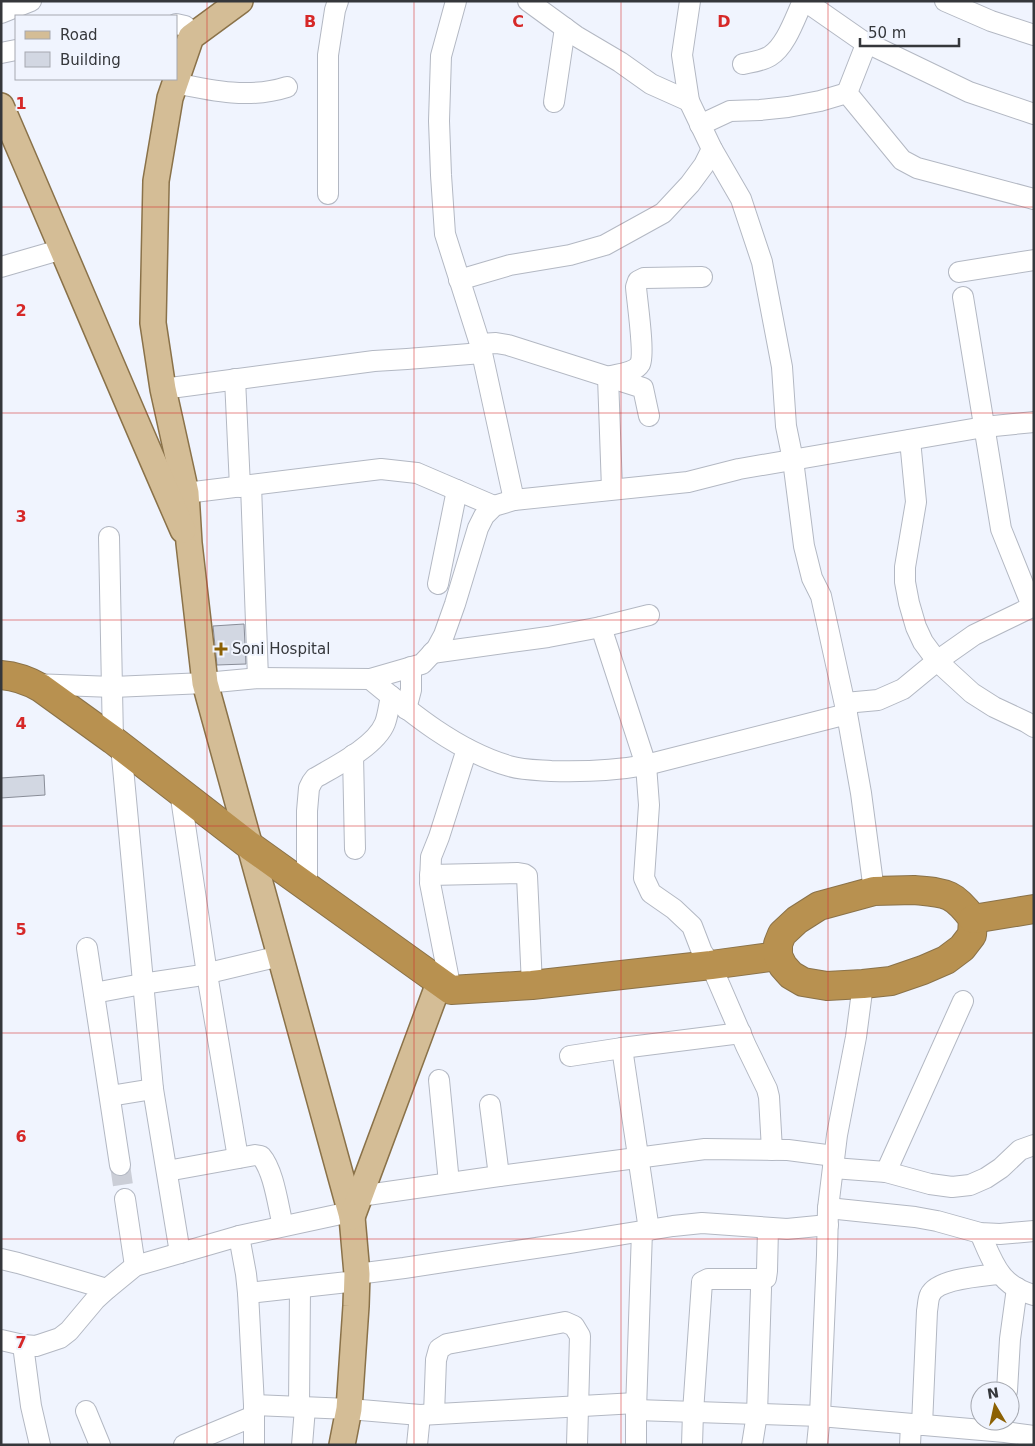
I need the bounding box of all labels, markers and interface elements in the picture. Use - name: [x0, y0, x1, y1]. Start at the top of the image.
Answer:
- text: B: [304, 12, 316, 31]
- text: C: [512, 12, 524, 31]
- text: D: [717, 12, 731, 31]
- legend: [15, 15, 178, 80]
- scale bar: [860, 15, 959, 47]
- text: 50 m: [868, 24, 906, 42]
- text: Road: [60, 26, 98, 44]
- text: Building: [60, 51, 121, 69]
- text: 1: [15, 94, 27, 113]
- text: 2: [15, 301, 27, 320]
- text: 3: [15, 507, 27, 526]
- place label: Soni Hospital: [232, 640, 330, 658]
- marker: Soni Hospital: [214, 642, 228, 656]
- text: 4: [15, 714, 27, 733]
- text: 5: [15, 920, 27, 939]
- text: 6: [15, 1127, 27, 1146]
- text: 7: [15, 1333, 27, 1352]
- north arrow: [970, 1381, 1020, 1431]
- text: N: [986, 1384, 1000, 1402]

